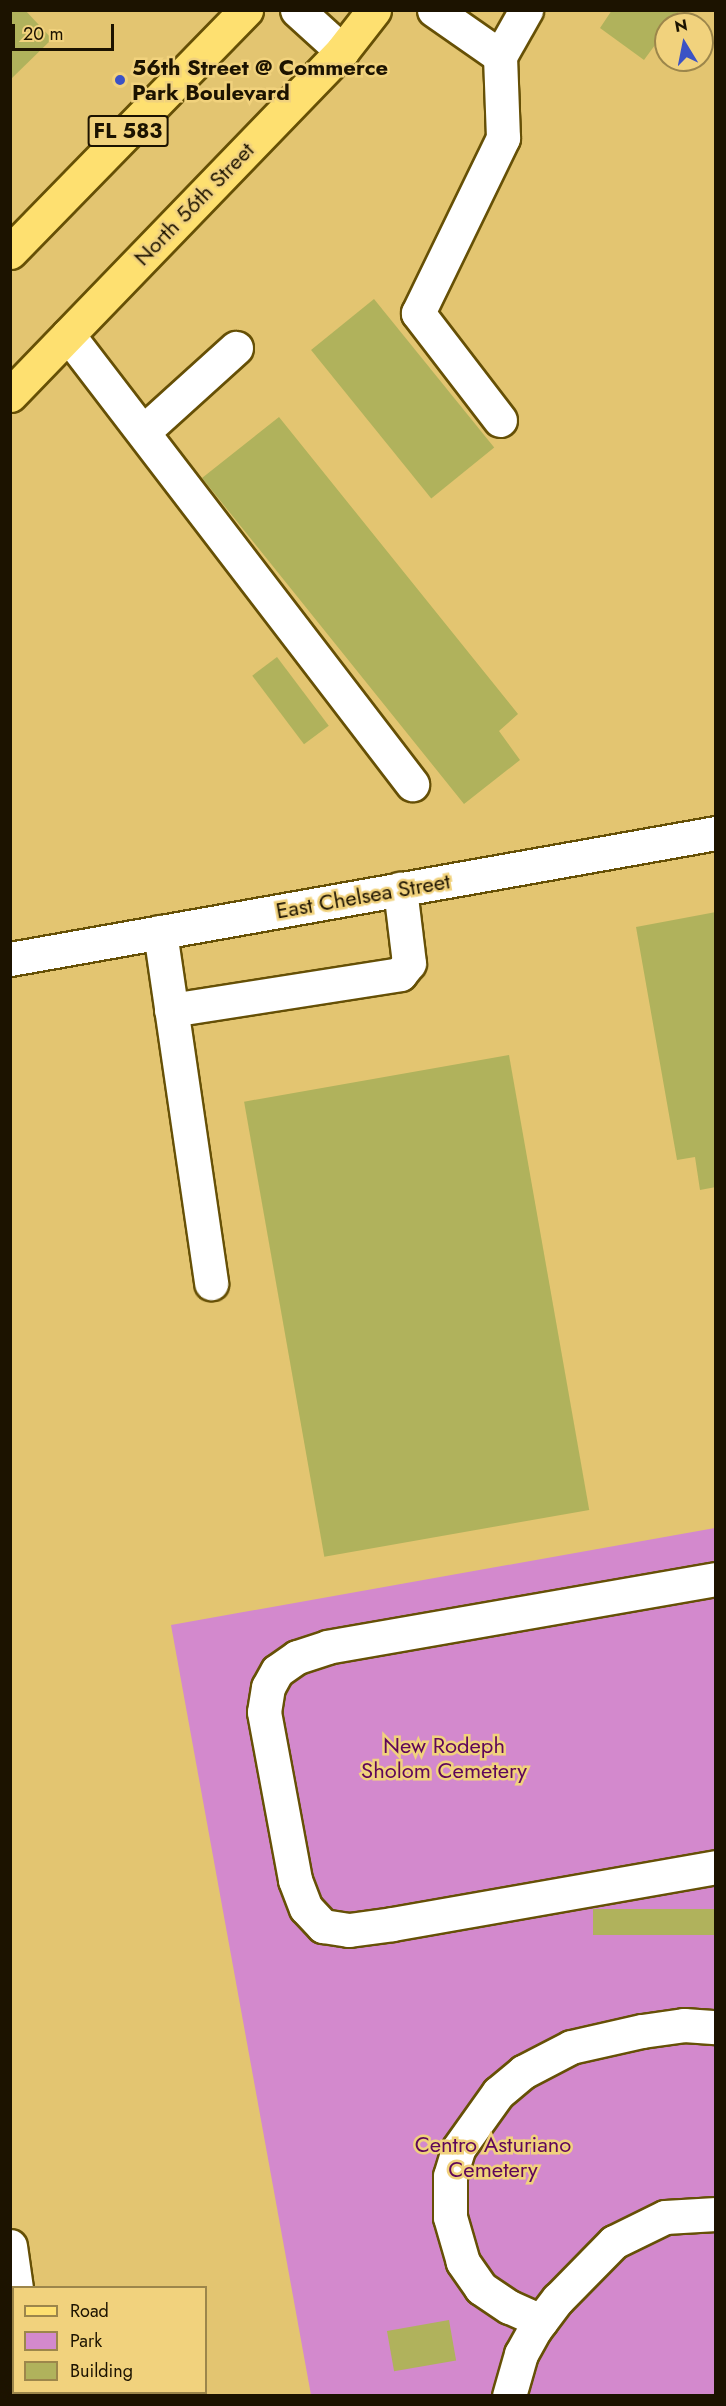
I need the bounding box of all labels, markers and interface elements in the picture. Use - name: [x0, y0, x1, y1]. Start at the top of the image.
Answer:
- scale bar: [15, 12, 117, 50]
- north arrow: [654, 12, 714, 72]
- text: N: [673, 13, 689, 38]
- text: 20 m: [23, 21, 63, 47]
- place label: 56th Street @ Commerce Park Boulevard: [132, 54, 388, 106]
- marker: 56th Street @ Commerce Park Boulevard: [113, 73, 127, 87]
- road number: FL 583: [88, 113, 168, 149]
- street label: North 56th Street: [129, 137, 259, 271]
- street label: East Chelsea Street: [274, 868, 452, 924]
- park label: New Rodeph Sholom Cemetery: [361, 1732, 527, 1784]
- park label: Centro Asturiano Cemetery: [415, 2131, 571, 2182]
- legend: [12, 2286, 207, 2394]
- text: Road: [70, 2298, 109, 2324]
- text: Park: [70, 2328, 102, 2354]
- text: Building: [70, 2358, 133, 2384]

